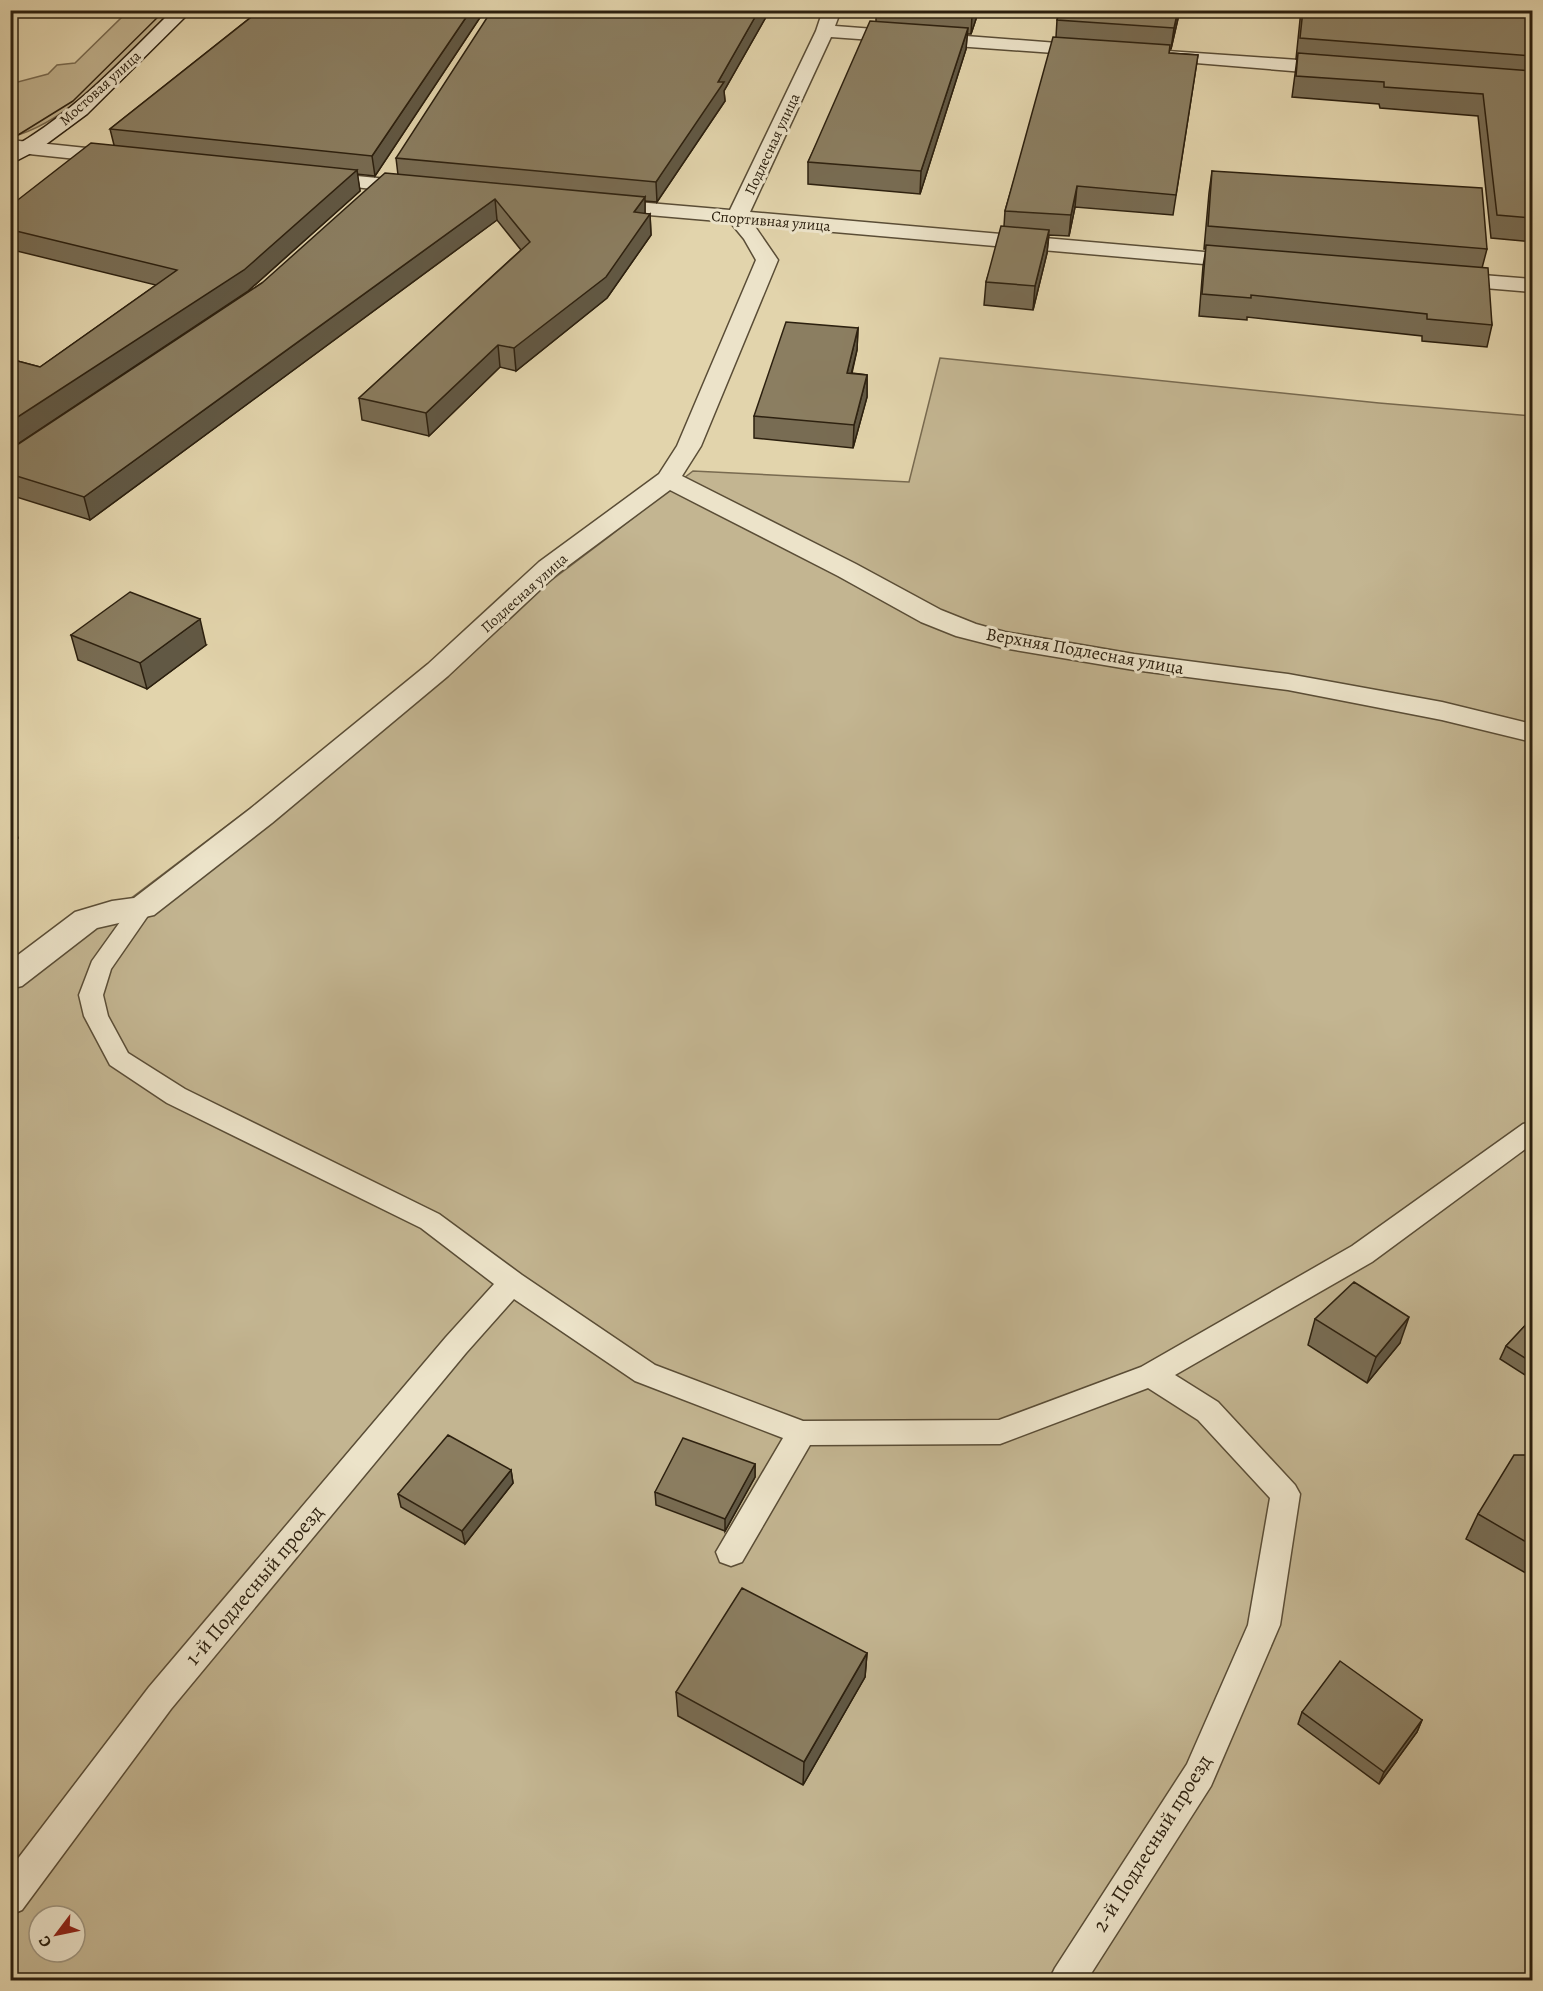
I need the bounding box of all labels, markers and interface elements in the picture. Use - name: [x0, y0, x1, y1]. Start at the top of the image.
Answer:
- street label: Мостовая улица: [55, 46, 145, 130]
- street label: Подлесная улица: [740, 90, 804, 198]
- street label: Спортивная улица: [710, 206, 832, 236]
- street label: Подлесная улица: [476, 549, 572, 637]
- street label: Верхняя Подлесная улица: [984, 622, 1186, 680]
- street label: 1-й Подлесный проезд: [179, 1499, 329, 1671]
- street label: 2-й Подлесный проезд: [1086, 1749, 1218, 1937]
- north arrow: [27, 1904, 87, 1964]
- text: С: [33, 1931, 57, 1951]

